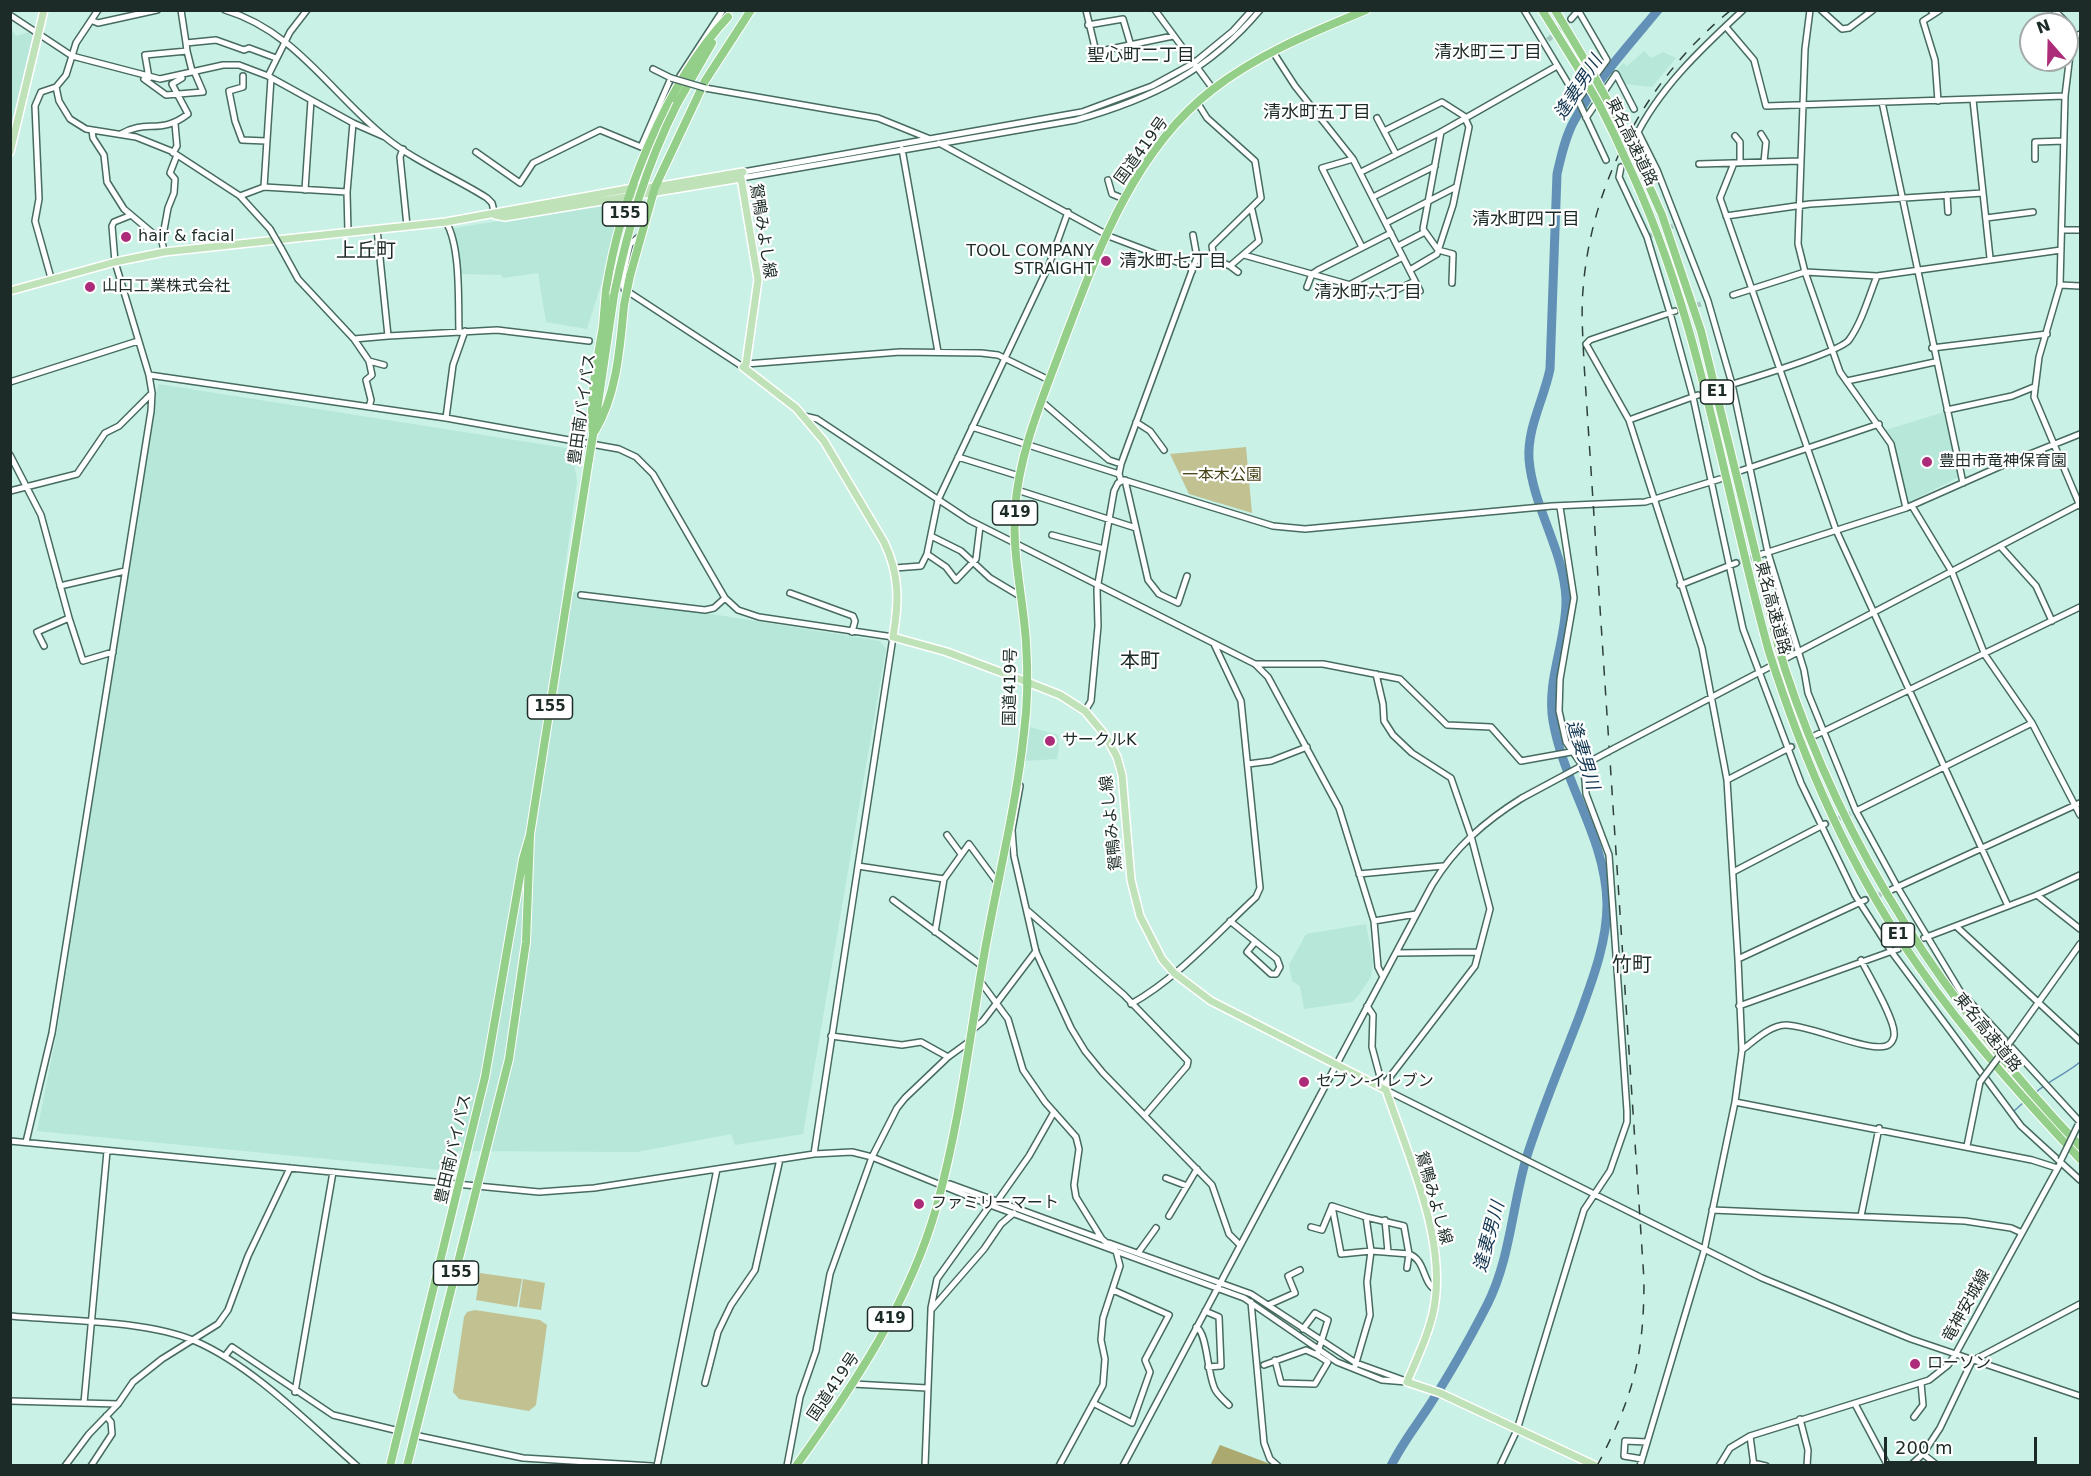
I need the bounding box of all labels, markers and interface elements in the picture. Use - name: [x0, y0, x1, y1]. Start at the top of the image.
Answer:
- north arrow: [2019, 12, 2079, 72]
- text: N: [2034, 15, 2053, 38]
- district label: 清水町三丁目: [1434, 42, 1542, 64]
- district label: 聖心町二丁目: [1087, 45, 1195, 67]
- water label: 逢妻男川: [1550, 52, 1608, 124]
- street label: 東名高速道路: [1601, 95, 1661, 189]
- district label: 清水町五丁目: [1263, 102, 1371, 124]
- street label: 国道419号: [1111, 114, 1173, 188]
- street label: 鴛鴨みよし線: [745, 182, 779, 280]
- road number: 155: [602, 202, 648, 226]
- district label: 清水町四丁目: [1472, 209, 1580, 231]
- place label: hair & facial: [138, 227, 235, 247]
- marker: hair & facial: [119, 230, 133, 244]
- district label: 上丘町: [336, 240, 396, 264]
- place label: TOOL COMPANY STRAIGHT: [966, 242, 1094, 280]
- district label: 清水町七丁目: [1119, 251, 1227, 273]
- marker: TOOL COMPANY STRAIGHT: [1099, 254, 1113, 268]
- place label: 山口工業株式会社: [102, 277, 230, 297]
- marker: 山口工業株式会社: [83, 280, 97, 294]
- district label: 清水町六丁目: [1314, 282, 1422, 304]
- street label: 豊田南バイパス: [566, 352, 600, 466]
- road number: E1: [1700, 380, 1734, 404]
- place label: 豊田市竜神保育園: [1939, 452, 2067, 472]
- marker: 豊田市竜神保育園: [1920, 455, 1934, 469]
- park label: 一本木公園: [1182, 466, 1262, 486]
- road number: 419: [992, 501, 1038, 525]
- street label: 東名高速道路: [1750, 559, 1794, 657]
- street label: 国道419号: [1001, 648, 1021, 726]
- district label: 本町: [1120, 650, 1160, 674]
- road number: 155: [528, 695, 572, 719]
- water label: 逢妻男川: [1561, 717, 1603, 793]
- place label: サークルK: [1062, 731, 1136, 751]
- marker: サークルK: [1043, 734, 1057, 748]
- street label: 鴛鴨みよし線: [1097, 774, 1127, 872]
- road number: E1: [1882, 923, 1914, 947]
- district label: 竹町: [1612, 954, 1652, 978]
- street label: 東名高速道路: [1949, 990, 2025, 1076]
- place label: セブン-イレブン: [1316, 1072, 1434, 1092]
- marker: セブン-イレブン: [1297, 1075, 1311, 1089]
- street label: 豊田南バイパス: [432, 1092, 476, 1206]
- street label: 鴛鴨みよし線: [1411, 1149, 1455, 1247]
- place label: ファミリーマート: [931, 1194, 1059, 1214]
- marker: ファミリーマート: [912, 1197, 926, 1211]
- water label: 逢妻男川: [1470, 1199, 1510, 1275]
- road number: 155: [434, 1261, 478, 1285]
- street label: 竜神安城線: [1939, 1266, 1995, 1346]
- road number: 419: [868, 1307, 912, 1331]
- street label: 国道419号: [804, 1349, 864, 1425]
- place label: ローソン: [1927, 1354, 1991, 1374]
- marker: ローソン: [1908, 1357, 1922, 1371]
- scale bar: [1887, 1425, 2040, 1463]
- text: 200 m: [1895, 1437, 1953, 1458]

